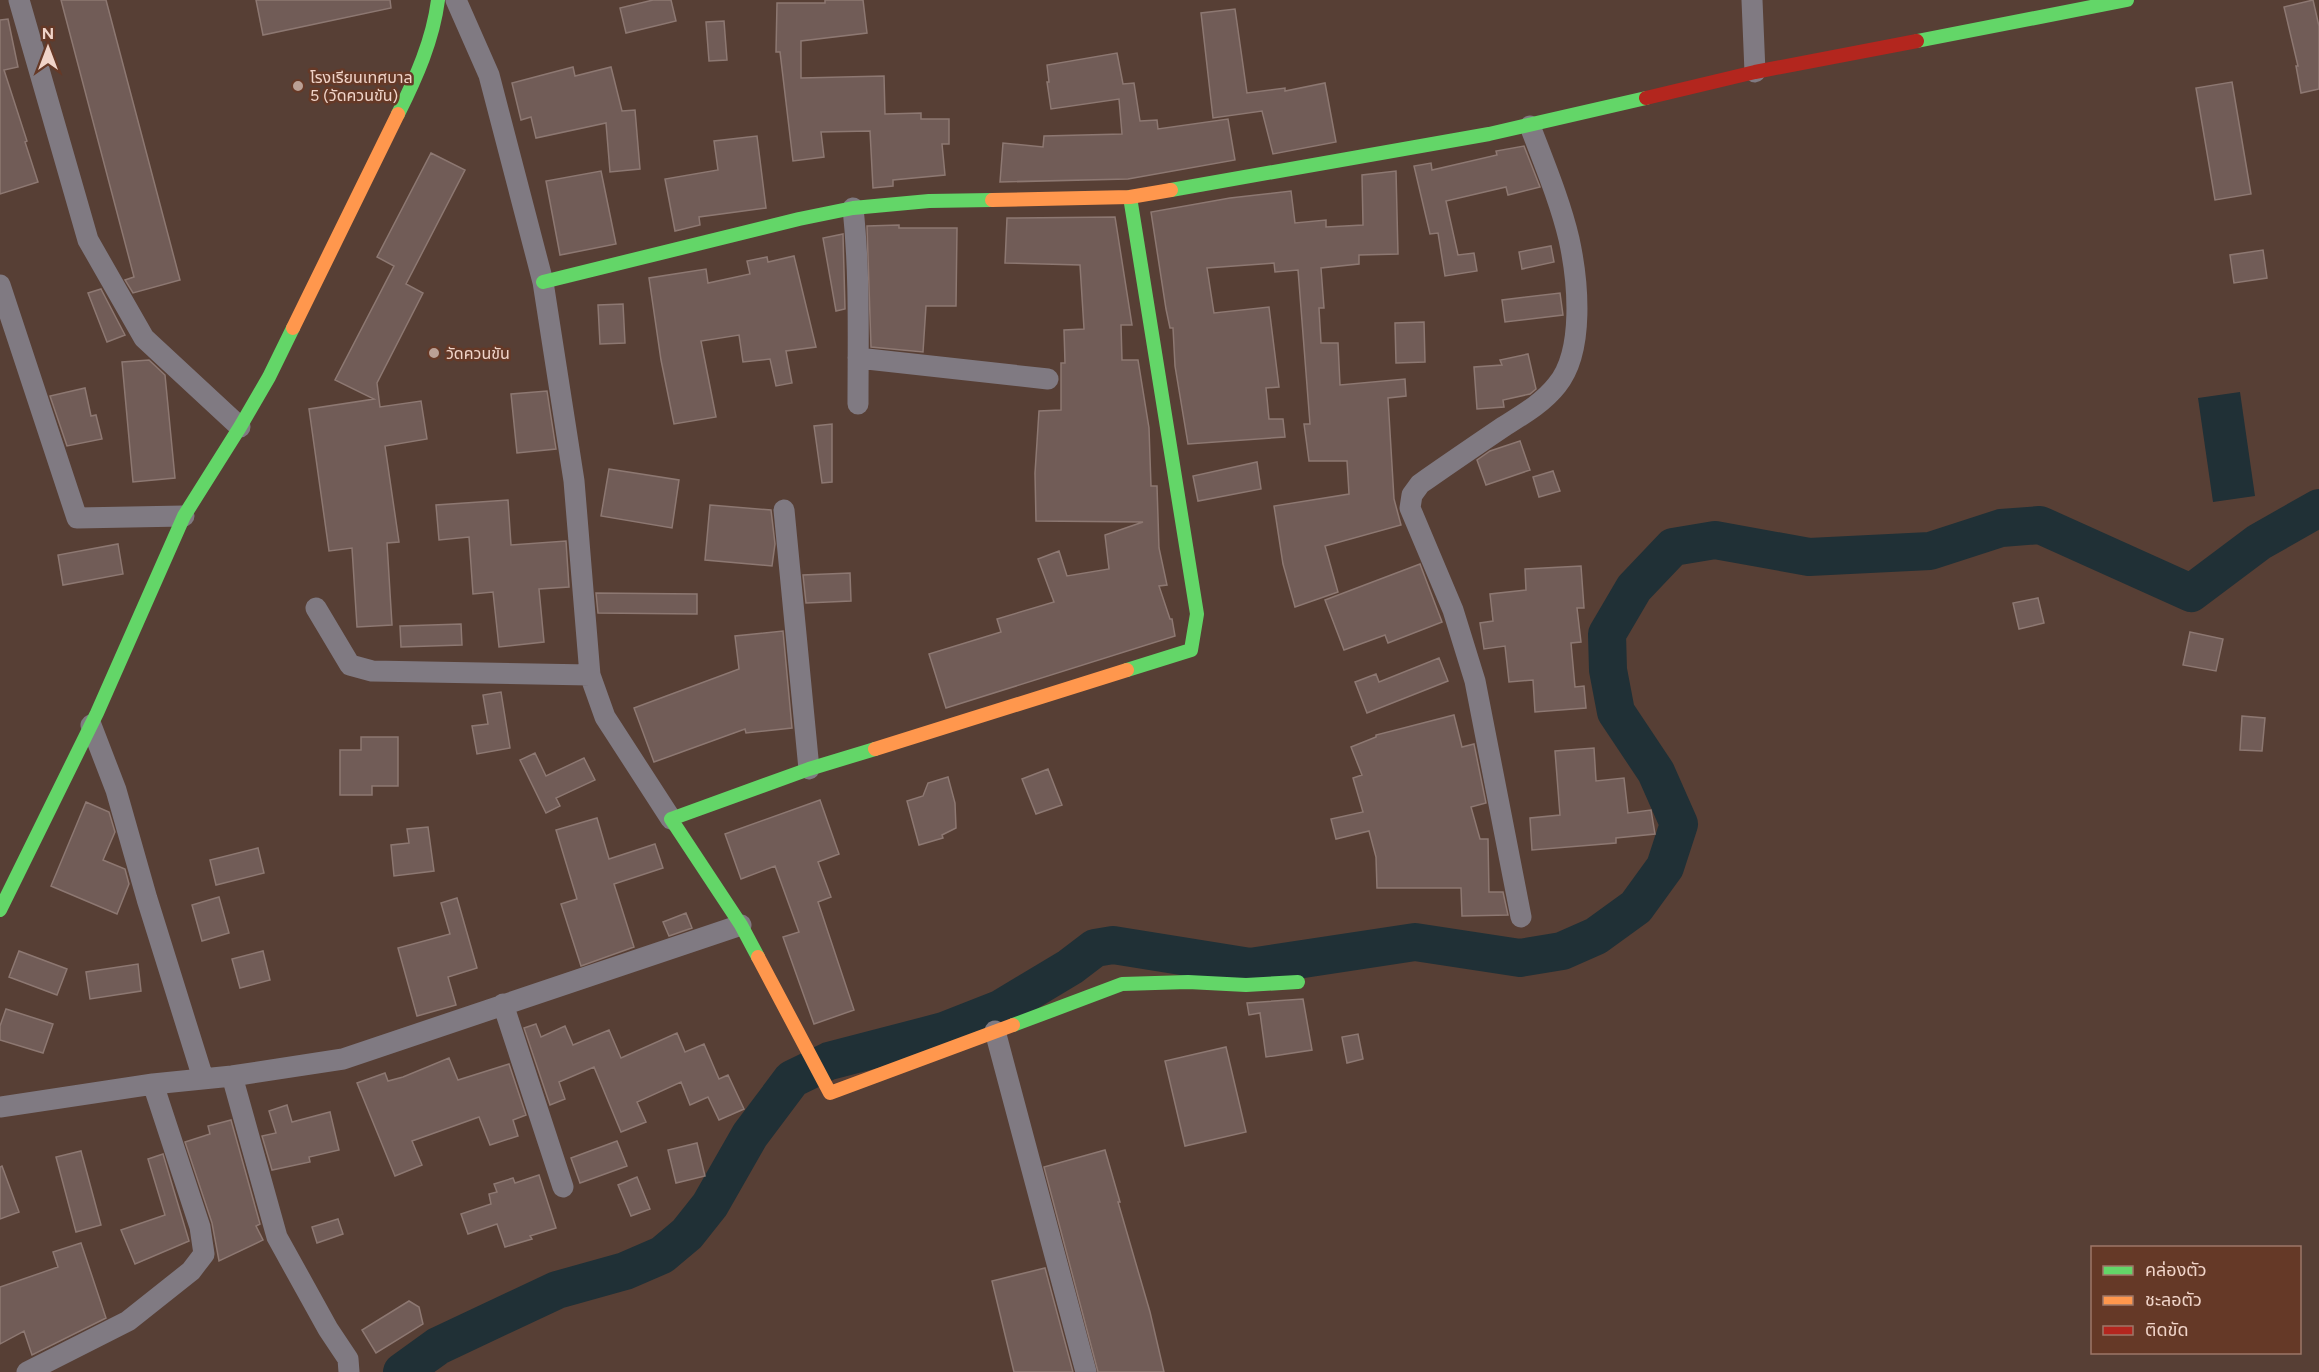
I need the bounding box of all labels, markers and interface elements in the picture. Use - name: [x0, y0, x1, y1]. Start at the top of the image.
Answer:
- north arrow: [18, 18, 78, 78]
- text: N: [42, 24, 54, 43]
- place label: โรงเรียนเทศบาล 5 (วัดควนขัน): [310, 68, 413, 105]
- marker: โรงเรียนเทศบาล 5 (วัดควนขัน): [291, 79, 305, 93]
- place label: วัดควนขัน: [446, 344, 510, 363]
- marker: วัดควนขัน: [427, 346, 441, 360]
- legend: [2091, 1246, 2301, 1354]
- text: คล่องตัว: [2145, 1259, 2207, 1281]
- text: ชะลอตัว: [2145, 1289, 2202, 1311]
- text: ติดขัด: [2145, 1319, 2188, 1341]

